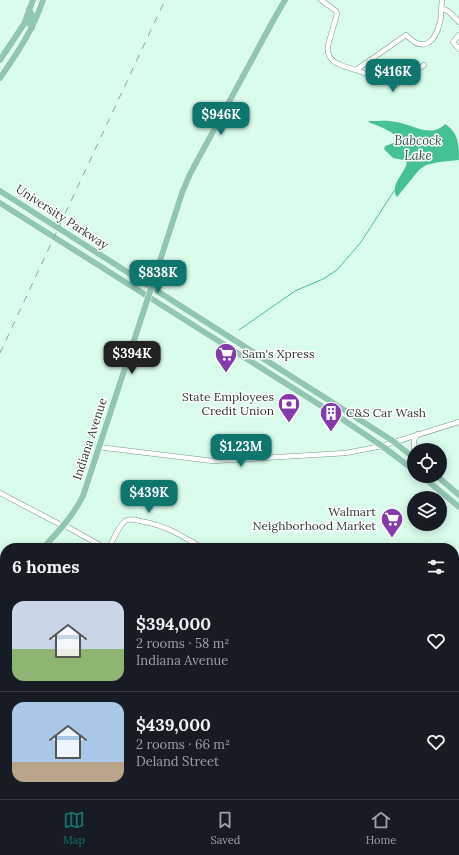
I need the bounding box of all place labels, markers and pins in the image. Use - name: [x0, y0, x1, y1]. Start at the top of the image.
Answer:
- pin: $416K: [365, 59, 421, 93]
- pin: $946K: [193, 102, 249, 136]
- pin: $838K: [130, 260, 186, 294]
- pin: $394K: [104, 341, 160, 375]
- supermarket icon: Sam's Xpress: [213, 341, 239, 374]
- place label: Sam's Xpress: [242, 346, 315, 361]
- place label: State Employees Credit Union: [182, 389, 274, 418]
- bank icon: State Employees Credit Union: [276, 391, 302, 424]
- building icon: C&S Car Wash: [318, 400, 344, 433]
- place label: C&S Car Wash: [346, 405, 426, 420]
- pin: $1.23M: [208, 434, 274, 468]
- pin: $439K: [121, 480, 177, 514]
- place label: Walmart Neighborhood Market: [252, 504, 376, 533]
- supermarket icon: Walmart Neighborhood Market: [379, 506, 405, 539]

